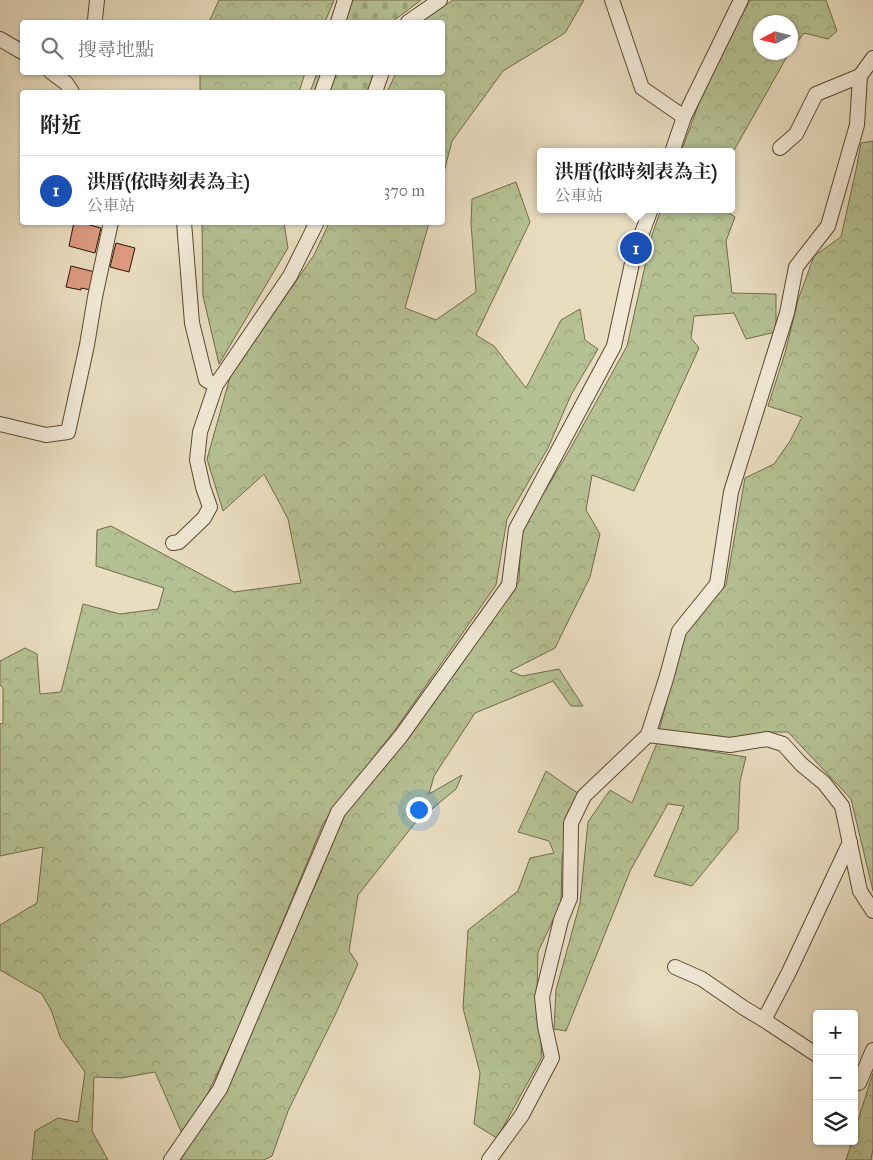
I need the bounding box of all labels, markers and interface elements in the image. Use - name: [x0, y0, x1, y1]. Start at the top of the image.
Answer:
- north arrow: [753, 15, 798, 60]
- search box: [20, 20, 445, 75]
- icon: search: [38, 34, 66, 62]
- text: 搜尋地點: [78, 38, 154, 61]
- text: 附近: [40, 112, 82, 138]
- popup: [537, 148, 735, 213]
- text: 洪厝(依時刻表為主): [555, 160, 717, 183]
- text: 洪厝(依時刻表為主): [87, 170, 250, 193]
- text: 1: [53, 181, 59, 200]
- text: 370 m: [384, 181, 425, 200]
- text: 公車站: [555, 186, 603, 205]
- text: 公車站: [87, 196, 135, 215]
- pin: 1: [620, 229, 652, 267]
- your location: [406, 797, 432, 823]
- map controls: [813, 1010, 858, 1145]
- button: +: [813, 1010, 858, 1055]
- button: −: [813, 1055, 858, 1100]
- button: layers: [813, 1100, 858, 1145]

